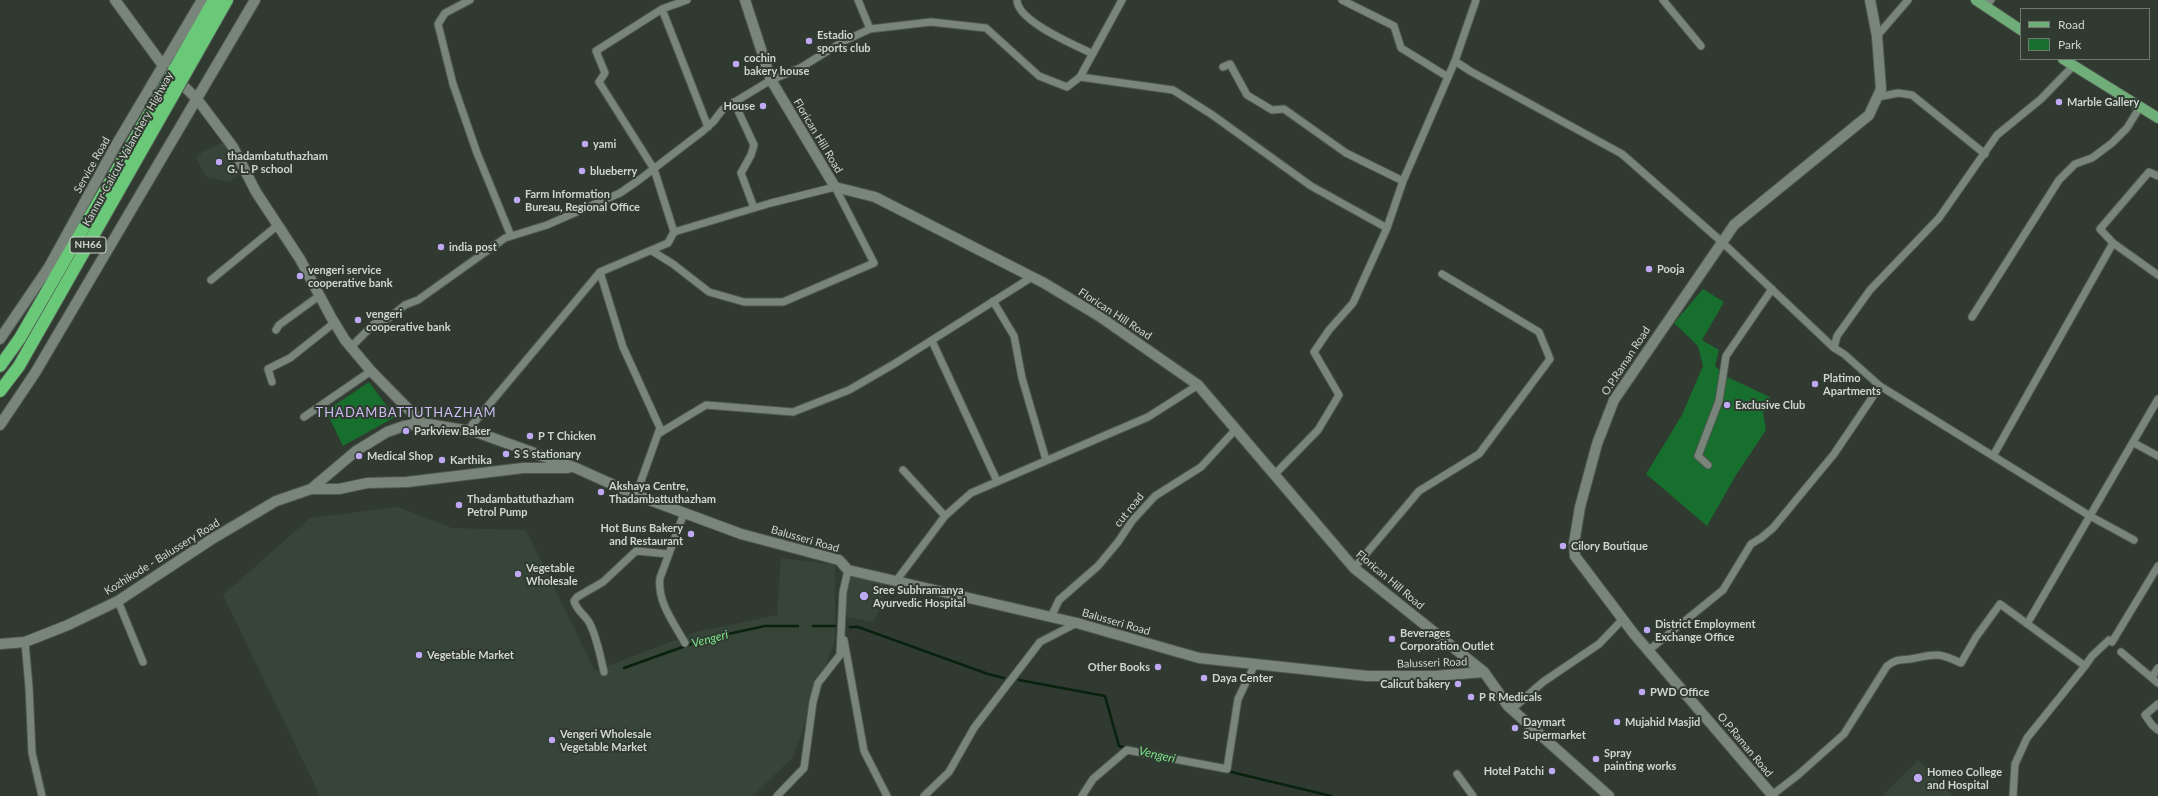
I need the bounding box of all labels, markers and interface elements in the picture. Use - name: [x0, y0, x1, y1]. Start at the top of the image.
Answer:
- legend: [2020, 8, 2150, 60]
- text: Road: [2058, 17, 2085, 32]
- place label: Estadio sports club: [817, 28, 871, 54]
- marker: Estadio sports club: [804, 36, 814, 46]
- text: Park: [2058, 37, 2081, 52]
- place label: cochin bakery house: [744, 51, 809, 77]
- marker: cochin bakery house: [731, 59, 741, 69]
- street label: Kannur-Calicut-Valanchery Highway: [80, 69, 176, 229]
- place label: Marble Gallery: [2067, 95, 2139, 109]
- street label: Florican Hill Road: [791, 96, 845, 176]
- marker: Marble Gallery: [2054, 97, 2064, 107]
- place label: House: [723, 99, 755, 113]
- marker: House: [758, 101, 768, 111]
- street label: Service Road: [71, 135, 113, 195]
- place label: yami: [593, 137, 616, 151]
- marker: yami: [580, 139, 590, 149]
- place label: thadambatuthazham G. L. P school: [227, 149, 328, 175]
- marker: thadambatuthazham G. L. P school: [214, 157, 224, 167]
- place label: blueberry: [590, 164, 637, 178]
- marker: blueberry: [577, 166, 587, 176]
- place label: Farm Information Bureau, Regional Office: [525, 187, 640, 213]
- marker: Farm Information Bureau, Regional Office: [512, 195, 522, 205]
- road number: NH66: [70, 237, 106, 253]
- place label: india post: [449, 240, 497, 254]
- marker: india post: [436, 242, 446, 252]
- place label: Pooja: [1657, 262, 1685, 276]
- place label: vengeri service cooperative bank: [308, 263, 393, 289]
- marker: Pooja: [1644, 264, 1654, 274]
- marker: vengeri service cooperative bank: [295, 271, 305, 281]
- street label: Florican Hill Road: [1076, 285, 1154, 343]
- place label: vengeri cooperative bank: [366, 307, 451, 333]
- marker: vengeri cooperative bank: [353, 315, 363, 325]
- street label: O.P.Raman Road: [1599, 324, 1653, 398]
- place label: Platimo Apartments: [1823, 371, 1881, 397]
- marker: Platimo Apartments: [1810, 379, 1820, 389]
- place label: Exclusive Club: [1735, 398, 1805, 412]
- marker: Exclusive Club: [1722, 400, 1732, 410]
- district label: THADAMBATTUTHAZHAM: [315, 405, 497, 421]
- place label: Parkview Baker: [414, 424, 490, 438]
- marker: Parkview Baker: [401, 426, 411, 436]
- place label: P T Chicken: [538, 429, 596, 443]
- marker: P T Chicken: [525, 431, 535, 441]
- place label: S S stationary: [514, 447, 581, 461]
- place label: Medical Shop: [367, 449, 433, 463]
- marker: S S stationary: [501, 449, 511, 459]
- marker: Medical Shop: [354, 451, 364, 461]
- place label: Karthika: [450, 453, 492, 467]
- marker: Karthika: [437, 455, 447, 465]
- place label: Akshaya Centre, Thadambattuthazham: [609, 479, 716, 505]
- marker: Akshaya Centre, Thadambattuthazham: [596, 487, 606, 497]
- street label: cut road: [1111, 490, 1147, 530]
- place label: Thadambattuthazham Petrol Pump: [467, 492, 574, 518]
- marker: Thadambattuthazham Petrol Pump: [454, 500, 464, 510]
- street label: Kozhikode - Balussery Road: [102, 516, 222, 598]
- place label: Hot Buns Bakery and Restaurant: [601, 521, 683, 547]
- street label: Balusseri Road: [769, 523, 841, 555]
- marker: Hot Buns Bakery and Restaurant: [686, 529, 696, 539]
- place label: Cilory Boutique: [1571, 539, 1648, 553]
- marker: Cilory Boutique: [1558, 541, 1568, 551]
- street label: Florican Hill Road: [1353, 548, 1427, 612]
- place label: Vegetable Wholesale: [526, 561, 578, 587]
- marker: Vegetable Wholesale: [513, 569, 523, 579]
- place label: Sree Subhramanya Ayurvedic Hospital: [873, 583, 966, 609]
- marker: Sree Subhramanya Ayurvedic Hospital: [858, 590, 870, 602]
- street label: Balusseri Road: [1080, 606, 1152, 638]
- place label: District Employment Exchange Office: [1655, 617, 1756, 643]
- marker: District Employment Exchange Office: [1642, 625, 1652, 635]
- place label: Beverages Corporation Outlet: [1400, 626, 1494, 652]
- water label: Vengeri: [690, 627, 730, 651]
- marker: Beverages Corporation Outlet: [1387, 634, 1397, 644]
- place label: Vegetable Market: [427, 648, 514, 662]
- marker: Vegetable Market: [414, 650, 424, 660]
- street label: Balusseri Road: [1397, 655, 1467, 671]
- place label: Other Books: [1088, 660, 1150, 674]
- marker: Other Books: [1153, 662, 1163, 672]
- place label: Daya Center: [1212, 671, 1273, 685]
- marker: Daya Center: [1199, 673, 1209, 683]
- place label: Calicut bakery: [1380, 677, 1450, 691]
- marker: Calicut bakery: [1453, 679, 1463, 689]
- place label: PWD Office: [1650, 685, 1709, 699]
- marker: PWD Office: [1637, 687, 1647, 697]
- place label: P R Medicals: [1479, 690, 1542, 704]
- marker: P R Medicals: [1466, 692, 1476, 702]
- street label: O.P.Raman Road: [1714, 710, 1776, 780]
- place label: Daymart Supermarket: [1523, 715, 1586, 741]
- place label: Mujahid Masjid: [1625, 715, 1700, 729]
- marker: Mujahid Masjid: [1612, 717, 1622, 727]
- marker: Daymart Supermarket: [1510, 723, 1520, 733]
- place label: Vengeri Wholesale Vegetable Market: [560, 727, 652, 753]
- marker: Vengeri Wholesale Vegetable Market: [547, 735, 557, 745]
- water label: Vengeri: [1137, 744, 1177, 766]
- place label: Spray painting works: [1604, 746, 1676, 772]
- marker: Spray painting works: [1591, 754, 1601, 764]
- place label: Hotel Patchi: [1484, 764, 1544, 778]
- place label: Homeo College and Hospital: [1927, 765, 2002, 791]
- marker: Hotel Patchi: [1547, 766, 1557, 776]
- marker: Homeo College and Hospital: [1912, 772, 1924, 784]

